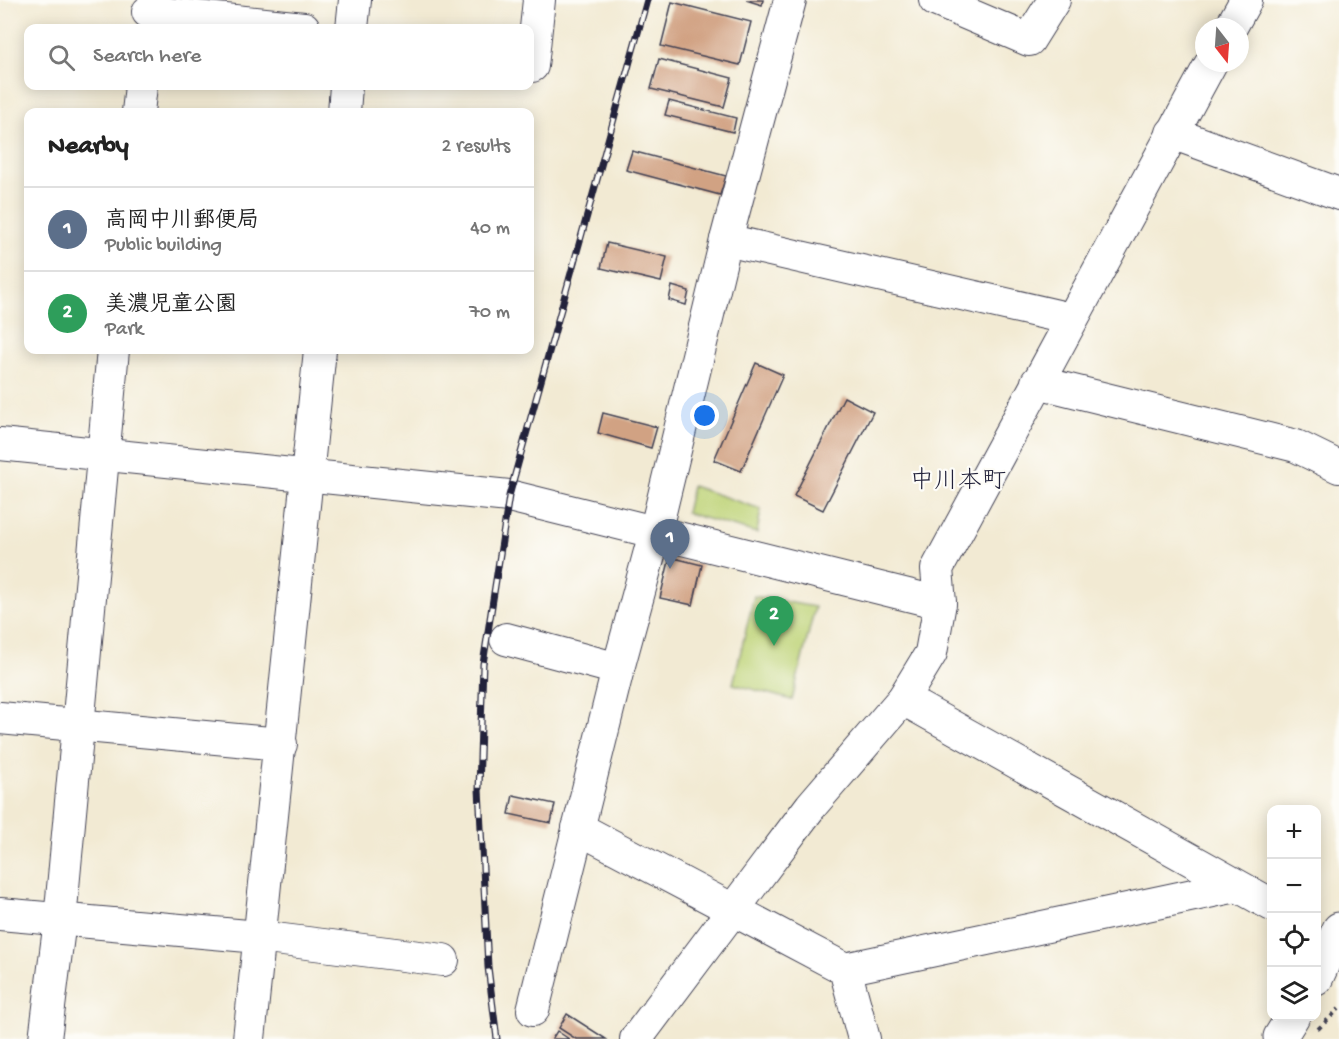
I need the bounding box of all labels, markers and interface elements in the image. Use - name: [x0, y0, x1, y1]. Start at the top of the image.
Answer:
- north arrow: [1195, 18, 1249, 72]
- search box: [24, 24, 534, 90]
- icon: search: [45, 41, 78, 74]
- text: Search here: [93, 44, 201, 70]
- text: Nearby: [48, 132, 129, 163]
- text: 2 results: [441, 136, 510, 159]
- text: 高岡中川郵便局: [105, 209, 259, 235]
- text: 1: [63, 218, 72, 241]
- text: 40 m: [470, 218, 510, 241]
- text: Public building: [105, 235, 222, 258]
- text: 美濃児童公園: [105, 293, 237, 319]
- text: 2: [63, 302, 72, 325]
- text: 70 m: [469, 302, 510, 325]
- text: Park: [105, 319, 143, 342]
- your location: [690, 401, 719, 430]
- district label: 中川本町: [910, 467, 1006, 497]
- pin: 1: [650, 520, 690, 569]
- pin: 2: [754, 596, 794, 646]
- map controls: [1267, 805, 1321, 1021]
- button: +: [1267, 805, 1321, 859]
- button: −: [1267, 859, 1321, 913]
- button: locate: [1267, 913, 1321, 967]
- button: layers: [1267, 967, 1321, 1021]

